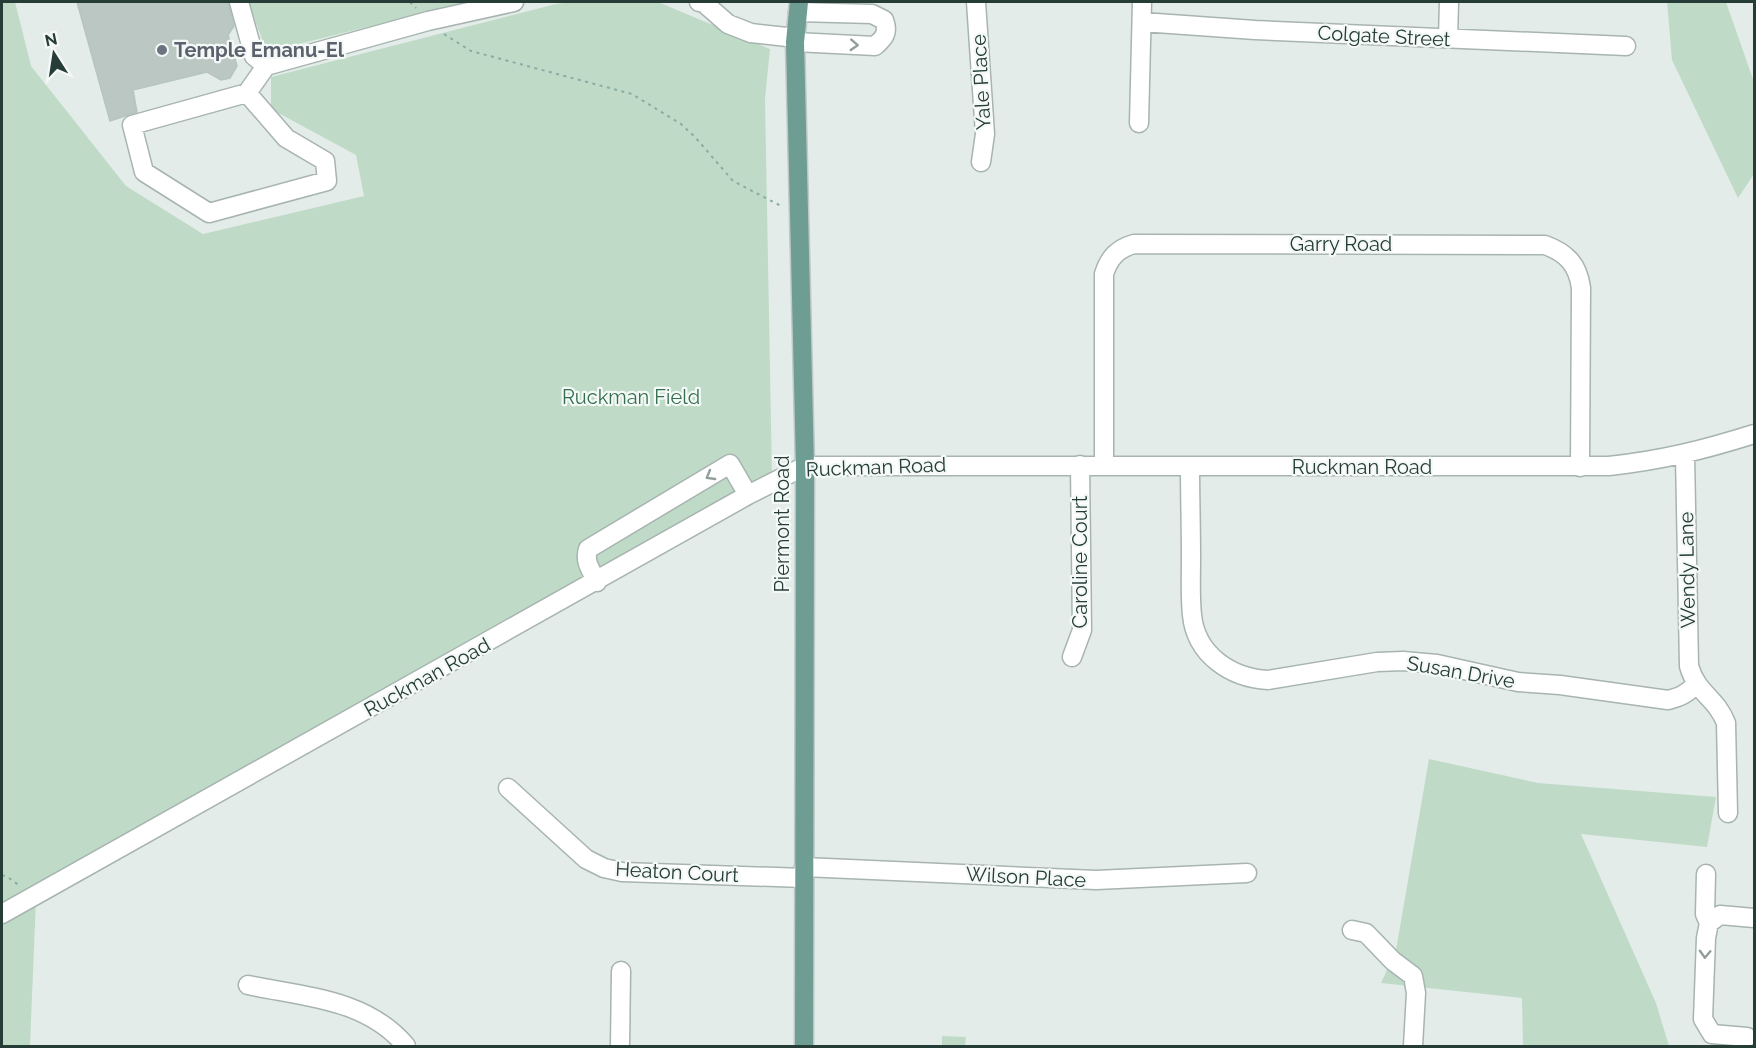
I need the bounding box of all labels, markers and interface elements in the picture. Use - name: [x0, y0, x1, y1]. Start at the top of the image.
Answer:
- street label: Colgate Street: [1317, 21, 1451, 51]
- north arrow: [24, 24, 84, 84]
- text: N: [43, 29, 59, 50]
- street label: Yale Place: [966, 33, 995, 130]
- place label: Temple Emanu-El: [174, 38, 345, 62]
- one-way arrow: [849, 39, 858, 52]
- marker: Temple Emanu-El: [155, 43, 169, 57]
- street label: Garry Road: [1290, 232, 1392, 256]
- park label: Ruckman Field: [562, 385, 700, 409]
- street label: Ruckman Road: [805, 453, 947, 481]
- street label: Piermont Road: [770, 455, 794, 593]
- street label: Ruckman Road: [1292, 455, 1432, 479]
- one-way arrow: [706, 468, 716, 480]
- street label: Caroline Court: [1068, 495, 1092, 628]
- street label: Wendy Lane: [1674, 511, 1700, 629]
- street label: Ruckman Road: [360, 632, 494, 722]
- street label: Susan Drive: [1405, 651, 1517, 693]
- street label: Heaton Court: [615, 857, 740, 887]
- street label: Wilson Place: [965, 862, 1087, 892]
- one-way arrow: [1699, 949, 1712, 958]

